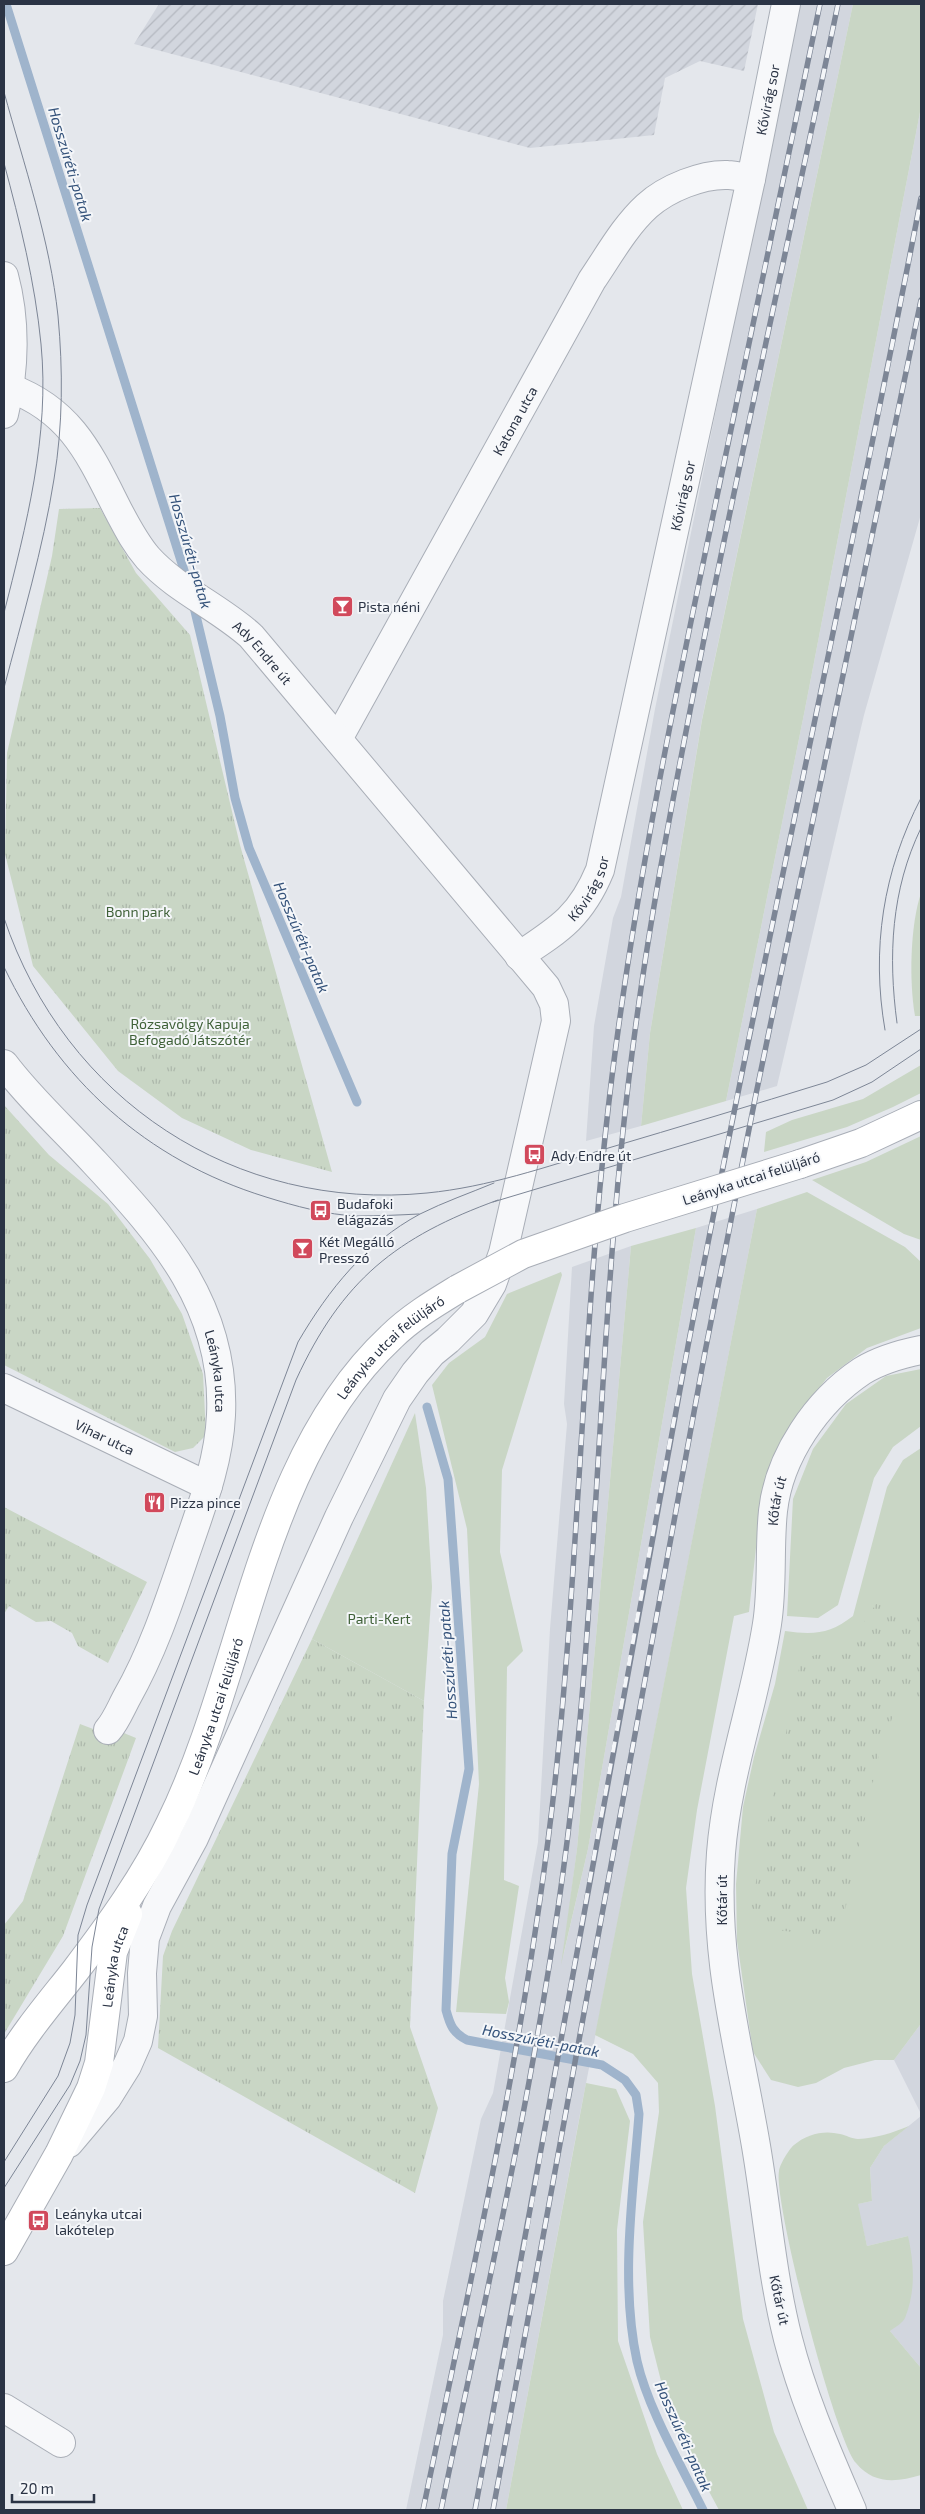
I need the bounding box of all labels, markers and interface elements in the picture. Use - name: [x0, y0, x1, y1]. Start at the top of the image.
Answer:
- street label: Kővirág sor: [752, 62, 782, 136]
- water label: Hosszúréti-patak: [45, 105, 97, 224]
- street label: Katona utca: [488, 383, 540, 458]
- street label: Kővirág sor: [666, 458, 698, 532]
- water label: Hosszúréti-patak: [166, 491, 216, 611]
- bar icon: Pista néni: [330, 594, 354, 618]
- place label: Pista néni: [358, 598, 420, 615]
- street label: Ady Endre út: [230, 616, 296, 687]
- street label: Kővirág sor: [563, 854, 611, 924]
- water label: Hosszúréti-patak: [270, 879, 334, 995]
- park label: Bonn park: [106, 903, 170, 920]
- park label: Rózsavölgy Kapuja Befogadó Játszótér: [129, 1015, 251, 1048]
- bus stop icon: Ady Endre út: [523, 1143, 547, 1167]
- place label: Ady Endre út: [551, 1147, 631, 1164]
- street label: Leányka utcai felüljáró: [680, 1148, 822, 1208]
- place label: Budafoki elágazás: [337, 1195, 394, 1228]
- bus stop icon: Budafoki elágazás: [309, 1199, 333, 1223]
- place label: Két Megálló Presszó: [319, 1233, 395, 1266]
- bar icon: Két Megálló Presszó: [291, 1237, 315, 1261]
- street label: Leányka utcai felüljáró: [332, 1291, 447, 1402]
- street label: Leányka utca: [202, 1328, 230, 1413]
- street label: Vihar utca: [72, 1415, 138, 1458]
- street label: Kőtár út: [763, 1473, 789, 1526]
- restaurant icon: Pizza pince: [142, 1490, 166, 1514]
- place label: Pizza pince: [170, 1494, 241, 1511]
- water label: Hosszúréti-patak: [434, 1600, 460, 1720]
- park label: Parti-Kert: [347, 1610, 411, 1627]
- street label: Leányka utcai felüljáró: [184, 1635, 246, 1777]
- street label: Kőtár út: [713, 1875, 730, 1925]
- street label: Leányka utca: [98, 1923, 131, 2008]
- water label: Hosszúréti-patak: [481, 2020, 601, 2060]
- place label: Leányka utcai lakótelep: [55, 2205, 142, 2238]
- bus stop icon: Leányka utcai lakótelep: [27, 2209, 51, 2233]
- street label: Kőtár út: [766, 2273, 794, 2327]
- water label: Hosszúréti-patak: [652, 2378, 716, 2494]
- scale bar: [12, 2472, 95, 2504]
- text: 20 m: [20, 2479, 54, 2497]

